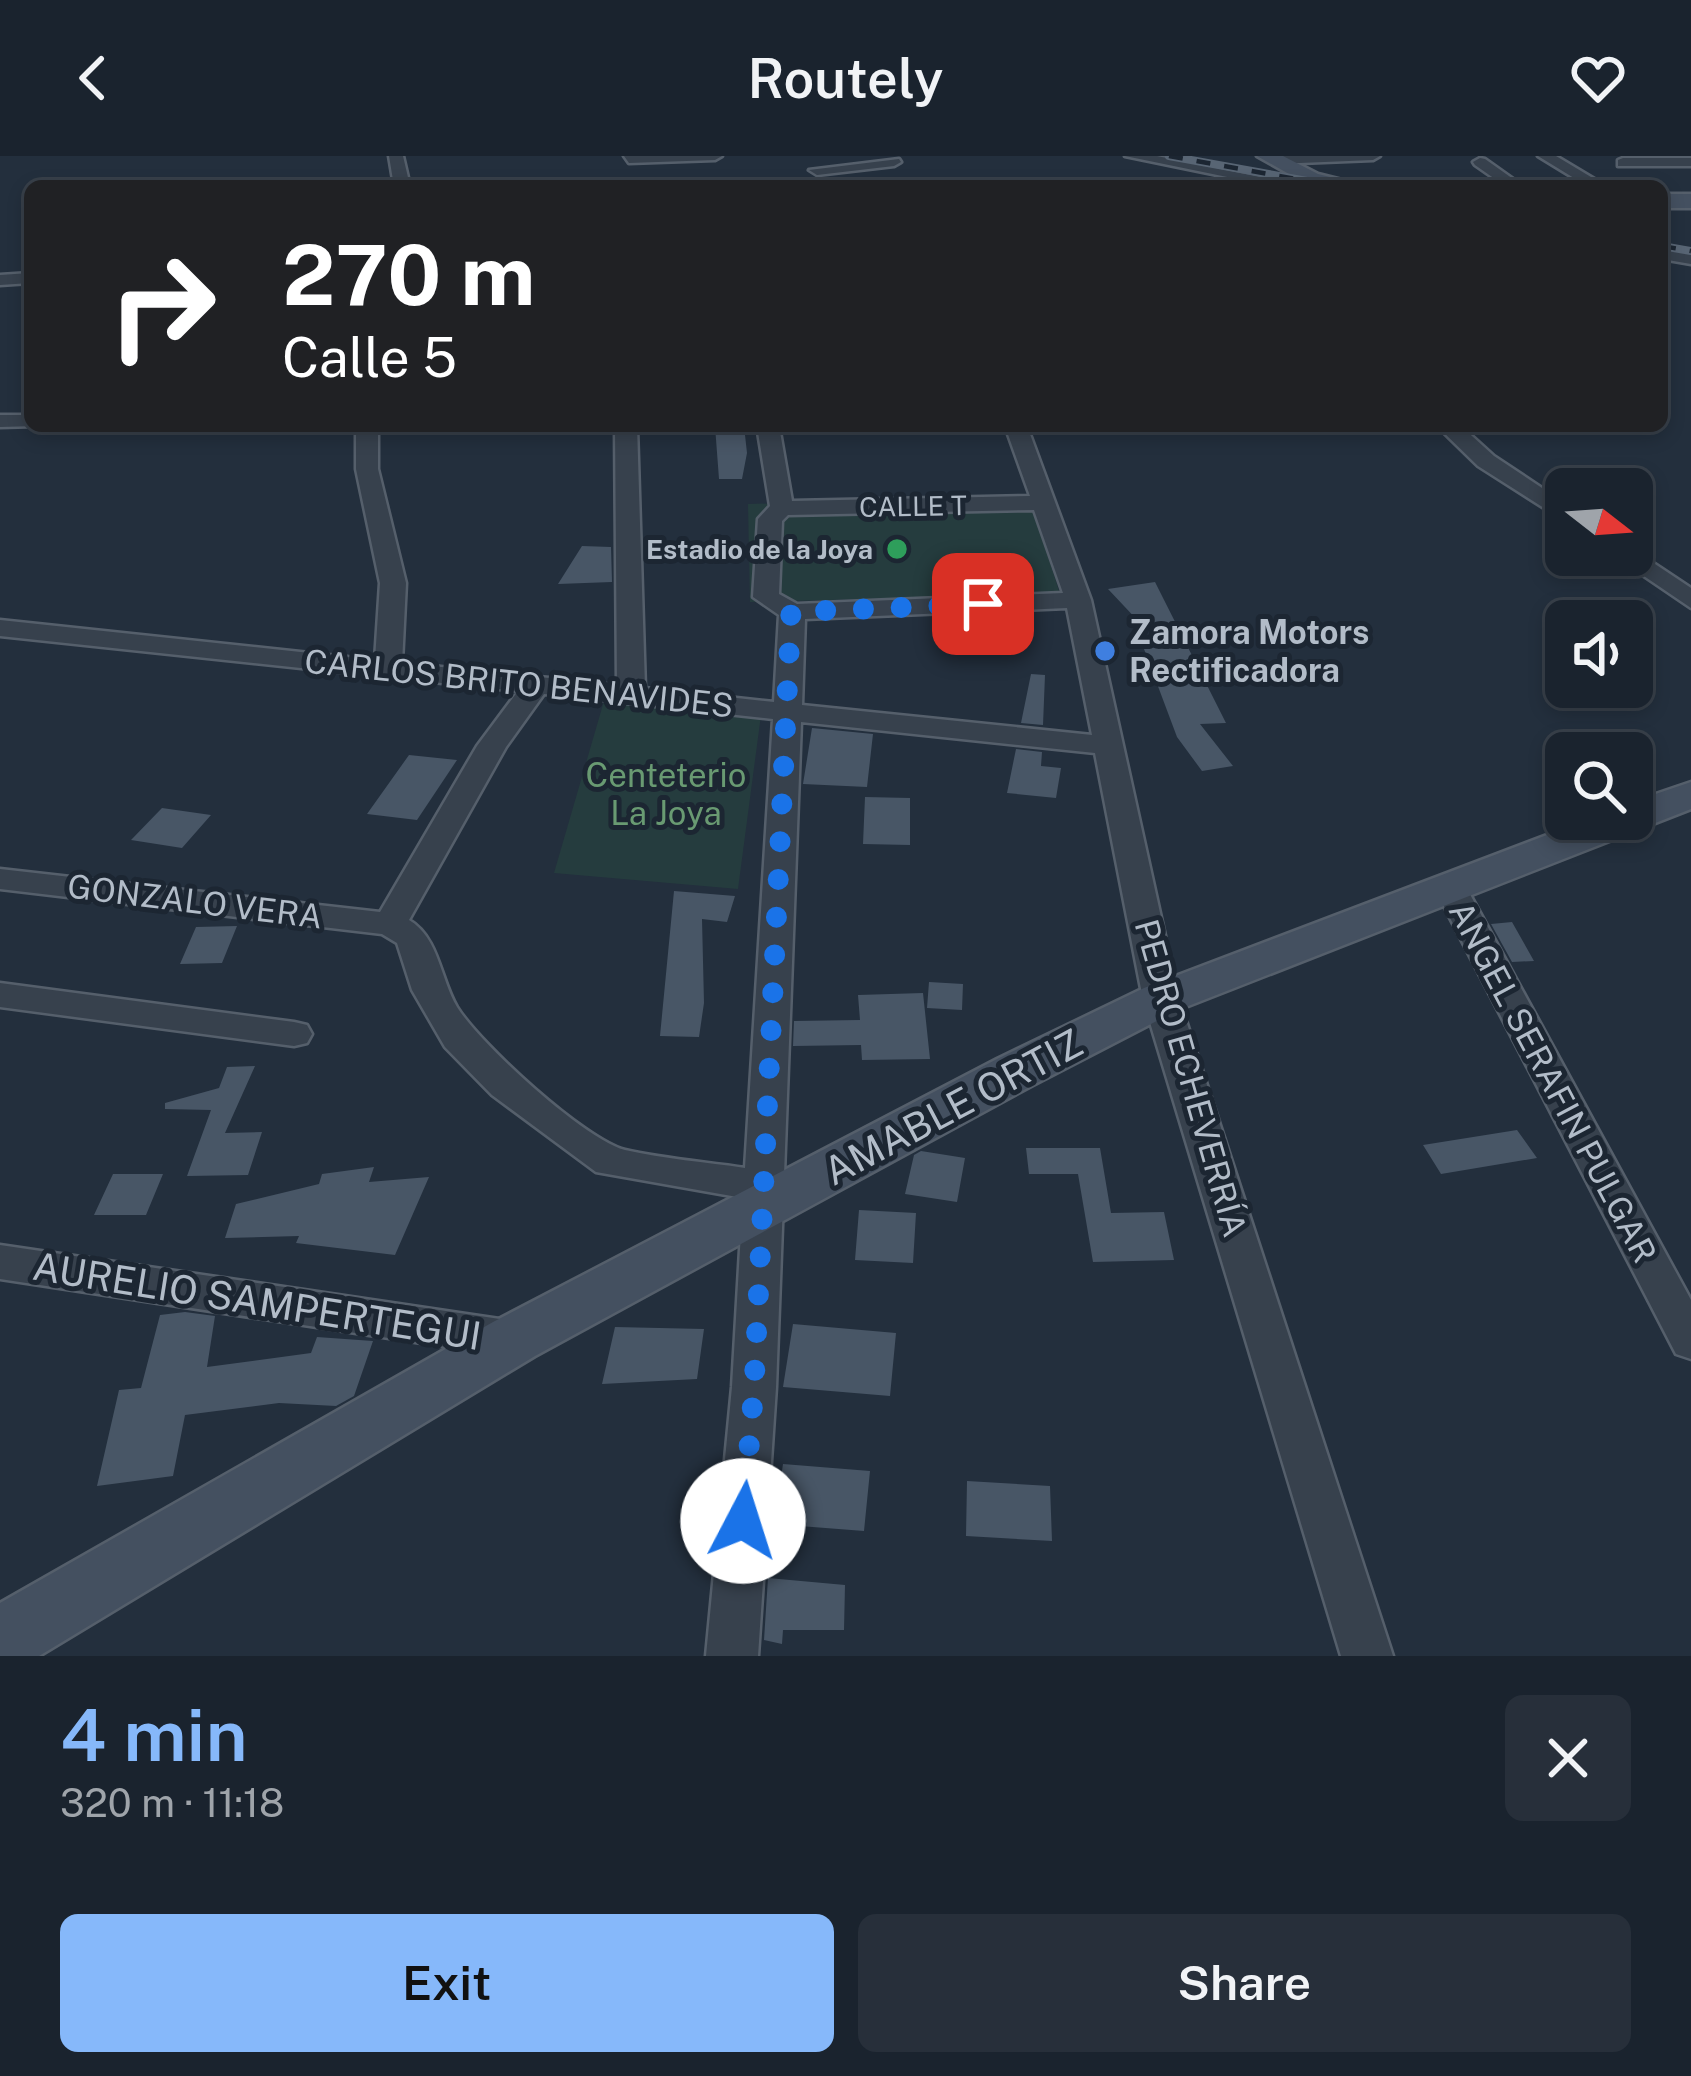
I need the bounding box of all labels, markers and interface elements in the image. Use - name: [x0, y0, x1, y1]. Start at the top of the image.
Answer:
- icon: back: [60, 45, 126, 111]
- icon: heart: [1565, 45, 1631, 111]
- text: Routely: [747, 47, 944, 110]
- text: 270 m: [282, 225, 535, 324]
- icon: right: [84, 228, 240, 384]
- text: Calle 5: [282, 326, 457, 389]
- north arrow: [1545, 468, 1653, 576]
- map controls: [1545, 468, 1653, 840]
- street label: CALLE T: [859, 489, 967, 523]
- place label: Estadio de la Joya: [646, 533, 873, 565]
- marker: Estadio de la Joya: [884, 536, 910, 562]
- pin: [932, 553, 1034, 655]
- icon: arrive: [950, 571, 1016, 637]
- button: sound: [1545, 600, 1653, 708]
- place label: Zamora Motors Rectificadora: [1129, 613, 1369, 689]
- marker: Zamora Motors Rectificadora: [1092, 638, 1118, 664]
- street label: CARLOS BRITO BENAVIDES: [303, 642, 735, 724]
- button: search: [1545, 732, 1653, 840]
- park label: Centeterio La Joya: [586, 756, 746, 832]
- street label: GONZALO VERA: [65, 867, 325, 935]
- street label: ANGEL SERAFIN PULGAR: [1442, 895, 1664, 1269]
- street label: PEDRO ECHEVERRÍA: [1128, 915, 1255, 1241]
- street label: AMABLE ORTIZ: [816, 1020, 1090, 1194]
- street label: AURELIO SAMPERTEGUI: [30, 1243, 484, 1359]
- position arrow: [680, 1458, 806, 1584]
- text: 4 min: [60, 1693, 248, 1777]
- button: close: [1505, 1695, 1631, 1821]
- text: 320 m · 11:18: [60, 1780, 284, 1826]
- button: Exit: [60, 1914, 834, 2052]
- button: Share: [858, 1914, 1631, 2052]

